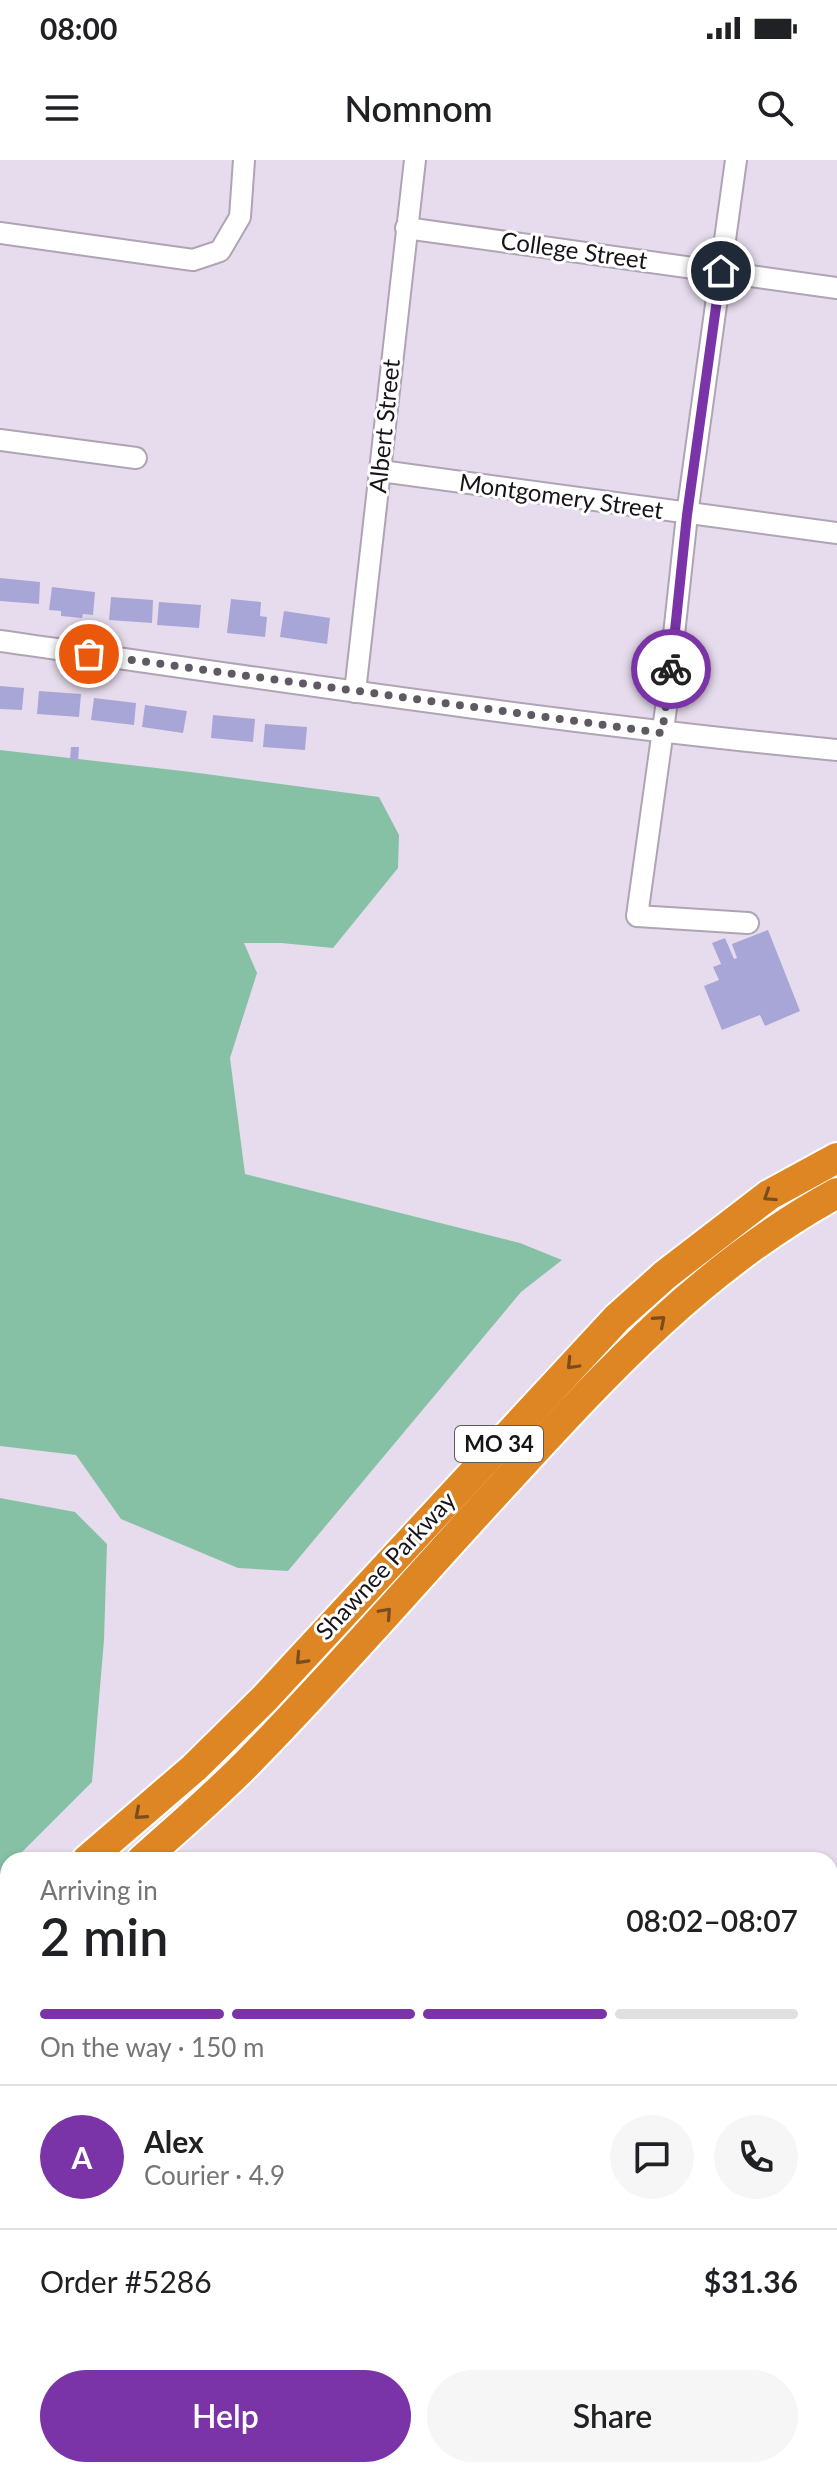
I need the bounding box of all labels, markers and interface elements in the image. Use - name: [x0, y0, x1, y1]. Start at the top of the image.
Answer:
- text: 08:00: [40, 10, 117, 46]
- icon: menu: [40, 86, 84, 130]
- text: Nomnom: [344, 86, 493, 130]
- icon: search: [753, 86, 797, 130]
- street label: College Street: [499, 225, 650, 274]
- pin: [687, 237, 755, 305]
- icon: home: [699, 249, 743, 293]
- street label: Albert Street: [362, 357, 405, 494]
- street label: Montgomery Street: [457, 467, 665, 524]
- pin: [55, 620, 123, 688]
- courier: [631, 629, 711, 709]
- icon: bag: [67, 632, 111, 676]
- icon: bike: [649, 647, 693, 691]
- one-way arrow: [763, 1186, 778, 1201]
- one-way arrow: [650, 1316, 665, 1331]
- one-way arrow: [567, 1355, 581, 1369]
- road number: MO 34: [455, 1426, 543, 1462]
- street label: Shawnee Parkway: [309, 1485, 461, 1645]
- one-way arrow: [377, 1607, 391, 1622]
- one-way arrow: [297, 1649, 311, 1664]
- one-way arrow: [135, 1804, 149, 1819]
- text: Arriving in: [40, 1874, 158, 1906]
- text: 08:02–08:07: [626, 1902, 798, 1938]
- text: 2 min: [40, 1905, 168, 1967]
- text: On the way · 150 m: [40, 2031, 264, 2063]
- button: chat: [610, 2115, 694, 2199]
- button: phone: [714, 2115, 798, 2199]
- text: Alex: [144, 2123, 204, 2159]
- text: A: [72, 2139, 92, 2175]
- text: Courier · 4.9: [144, 2159, 285, 2191]
- text: Order #5286: [40, 2263, 212, 2299]
- text: $31.36: [704, 2263, 798, 2299]
- button: Help: [40, 2370, 411, 2462]
- button: Share: [427, 2370, 798, 2462]

